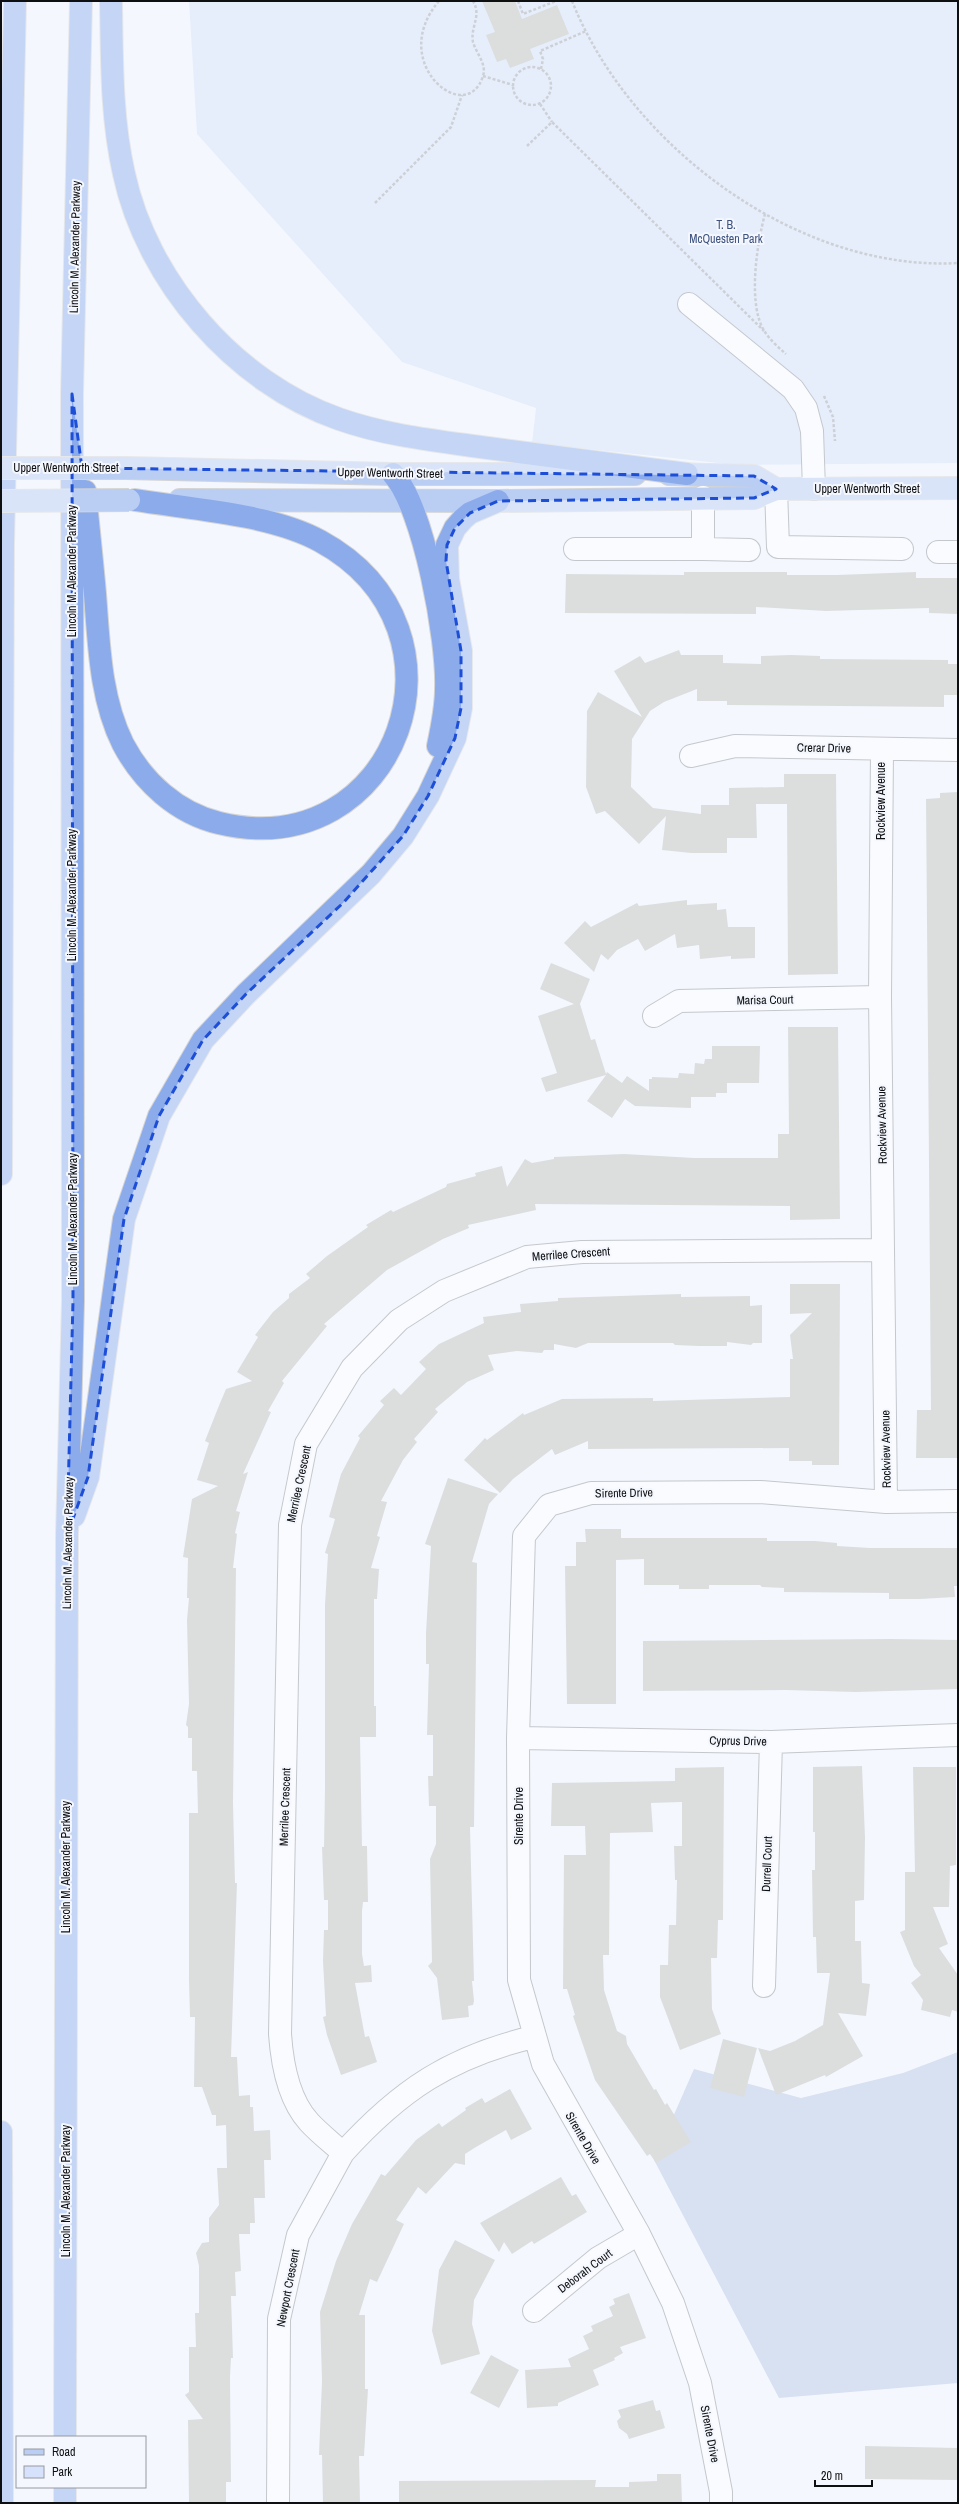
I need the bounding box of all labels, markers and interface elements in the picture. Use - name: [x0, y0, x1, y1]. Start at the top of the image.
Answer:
- street label: Lincoln M. Alexander Parkway: [66, 181, 84, 313]
- park label: T. B. McQuesten Park: [689, 217, 763, 247]
- street label: Upper Wentworth Street: [13, 460, 119, 476]
- street label: Upper Wentworth Street: [337, 464, 443, 482]
- street label: Upper Wentworth Street: [814, 481, 920, 497]
- street label: Lincoln M. Alexander Parkway: [64, 505, 80, 637]
- street label: Crerar Drive: [797, 740, 851, 756]
- street label: Rockview Avenue: [873, 762, 889, 840]
- street label: Lincoln M. Alexander Parkway: [64, 829, 80, 961]
- street label: Marisa Court: [736, 992, 794, 1008]
- street label: Rockview Avenue: [873, 1086, 891, 1164]
- street label: Lincoln M. Alexander Parkway: [65, 1153, 81, 1285]
- street label: Merrilee Crescent: [531, 1243, 611, 1265]
- street label: Rockview Avenue: [877, 1410, 895, 1488]
- street label: Merrilee Crescent: [283, 1444, 315, 1524]
- street label: Lincoln M. Alexander Parkway: [59, 1477, 77, 1609]
- street label: Sirente Drive: [595, 1484, 653, 1502]
- street label: Cyprus Drive: [709, 1733, 767, 1749]
- street label: Merrilee Crescent: [276, 1767, 294, 1846]
- street label: Sirente Drive: [511, 1787, 527, 1845]
- street label: Lincoln M. Alexander Parkway: [58, 1801, 74, 1933]
- street label: Durrell Court: [758, 1836, 776, 1892]
- street label: Sirente Drive: [562, 2109, 604, 2167]
- street label: Lincoln M. Alexander Parkway: [58, 2125, 74, 2257]
- street label: Deborah Court: [554, 2245, 616, 2297]
- street label: Newport Crescent: [273, 2248, 303, 2328]
- street label: Sirente Drive: [697, 2404, 723, 2464]
- legend: [16, 2436, 146, 2488]
- text: Road: [52, 2444, 76, 2460]
- scale bar: [815, 2462, 872, 2488]
- text: Park: [52, 2464, 72, 2480]
- text: 20 m: [821, 2468, 843, 2484]

